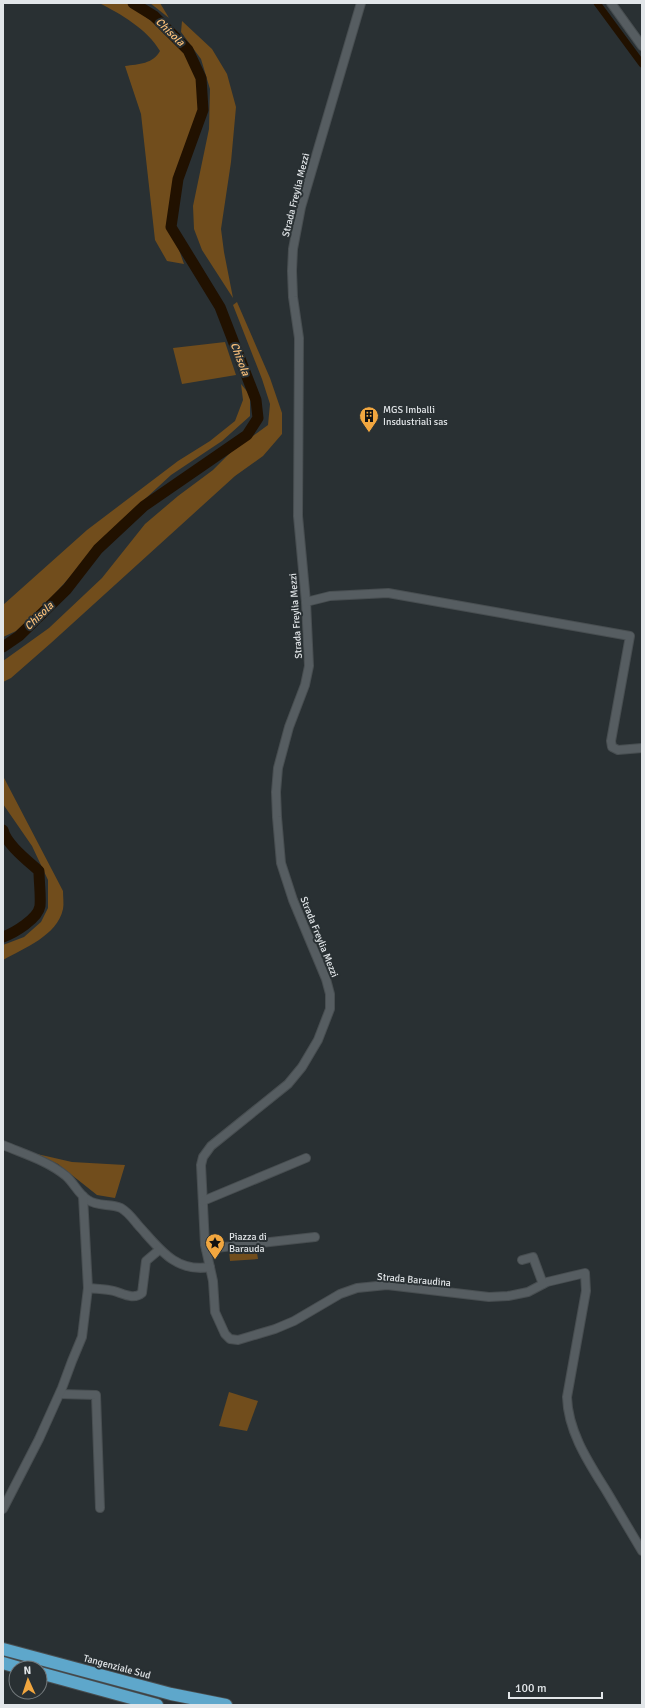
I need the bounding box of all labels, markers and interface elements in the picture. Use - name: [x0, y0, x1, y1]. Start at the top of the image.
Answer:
- water label: Chisola: [153, 15, 187, 49]
- street label: Strada Freylia Mezzi: [280, 152, 312, 238]
- water label: Chisola: [228, 340, 252, 378]
- place label: MGS Imballi Insdustriali sas: [383, 404, 448, 428]
- building icon: MGS Imballi Insdustriali sas: [358, 405, 380, 433]
- street label: Strada Freylia Mezzi: [287, 573, 305, 659]
- water label: Chisola: [22, 599, 56, 633]
- street label: Strada Freylia Mezzi: [297, 895, 341, 979]
- place label: Piazza di Barauda: [229, 1231, 267, 1255]
- place icon: Piazza di Barauda: [204, 1232, 226, 1260]
- street label: Strada Baraudina: [377, 1271, 451, 1289]
- street label: Tangenziale Sud: [82, 1652, 152, 1682]
- north arrow: [8, 1660, 48, 1700]
- text: N: [23, 1664, 32, 1677]
- scale bar: [509, 1674, 602, 1700]
- text: 100 m: [515, 1681, 547, 1696]

